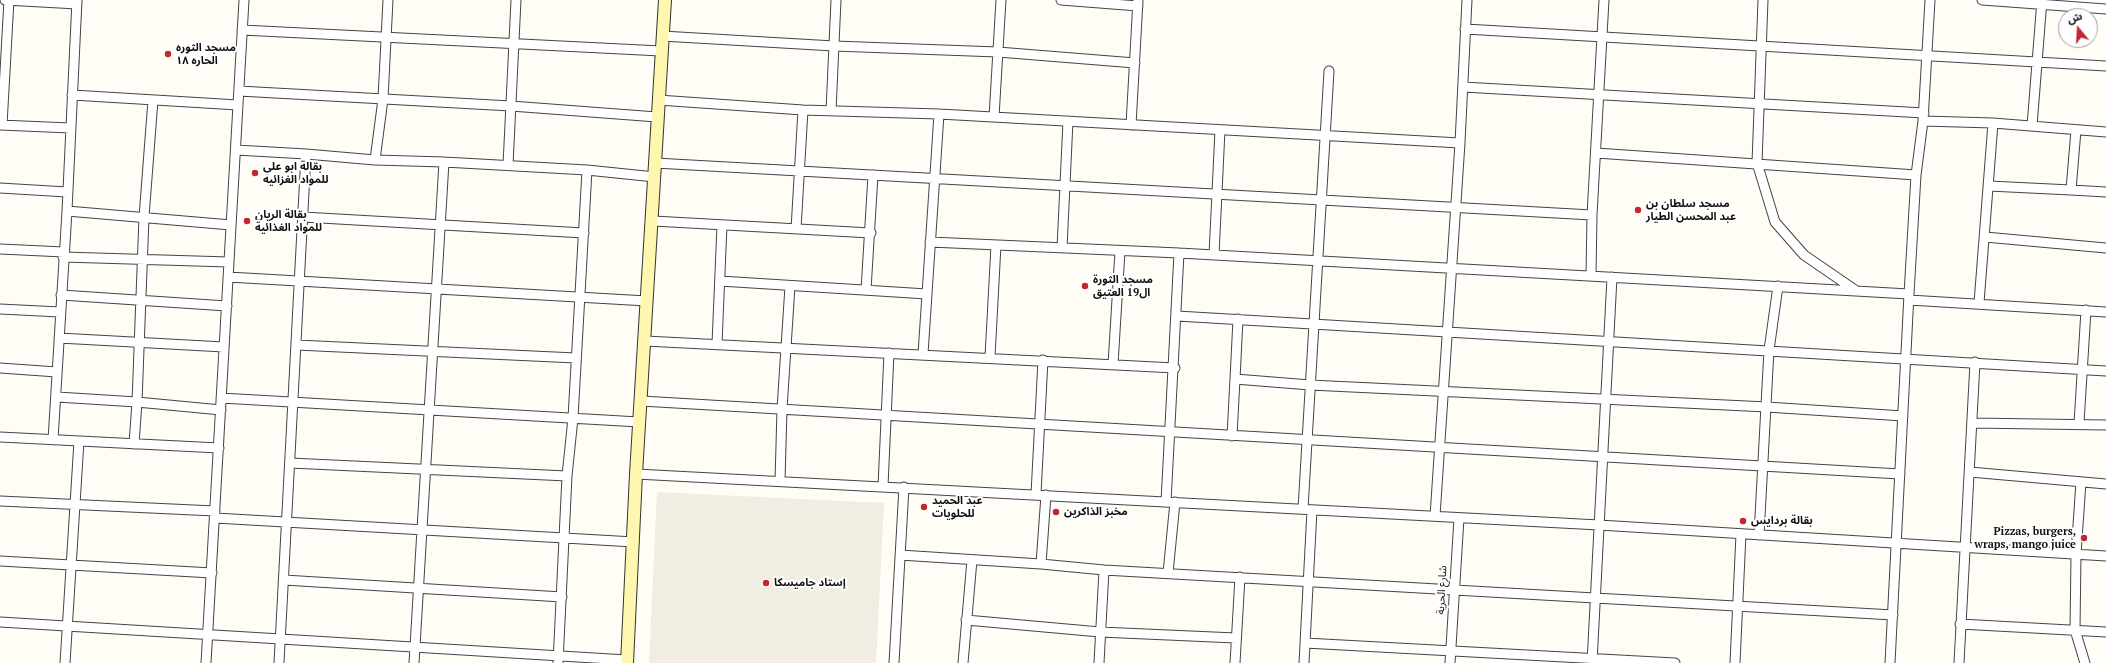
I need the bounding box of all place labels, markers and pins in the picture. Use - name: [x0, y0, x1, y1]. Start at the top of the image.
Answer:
- place label: مسجد الثوره الحاره ١٨: [176, 41, 236, 67]
- marker: مسجد الثوره الحاره ١٨: [163, 49, 173, 59]
- place label: بقالة ابو علي للمواد الغزائيه: [263, 160, 328, 186]
- marker: بقالة ابو علي للمواد الغزائيه: [250, 168, 260, 178]
- place label: مسجد سلطان بن عبد المحسن الطيار: [1646, 197, 1736, 223]
- marker: مسجد سلطان بن عبد المحسن الطيار: [1633, 205, 1643, 215]
- place label: بقالة الريان للمواد الغذائية: [255, 208, 322, 234]
- marker: بقالة الريان للمواد الغذائية: [242, 216, 252, 226]
- place label: مسجد الثورة ال19 العتيق: [1093, 273, 1153, 299]
- marker: مسجد الثورة ال19 العتيق: [1080, 281, 1090, 291]
- place label: عبد الحميد للحلويات: [932, 494, 983, 520]
- marker: عبد الحميد للحلويات: [919, 502, 929, 512]
- place label: مخبز الذاكرين: [1064, 505, 1128, 519]
- marker: مخبز الذاكرين: [1051, 507, 1061, 517]
- place label: بقالة بردايس: [1751, 514, 1813, 528]
- marker: بقالة بردايس: [1738, 516, 1748, 526]
- place label: Pizzas, burgers, wraps, mango juice: [1974, 525, 2076, 551]
- marker: Pizzas, burgers, wraps, mango juice: [2079, 533, 2089, 543]
- place label: إستاد جاميسكا: [774, 576, 846, 590]
- marker: إستاد جاميسكا: [761, 578, 771, 588]

